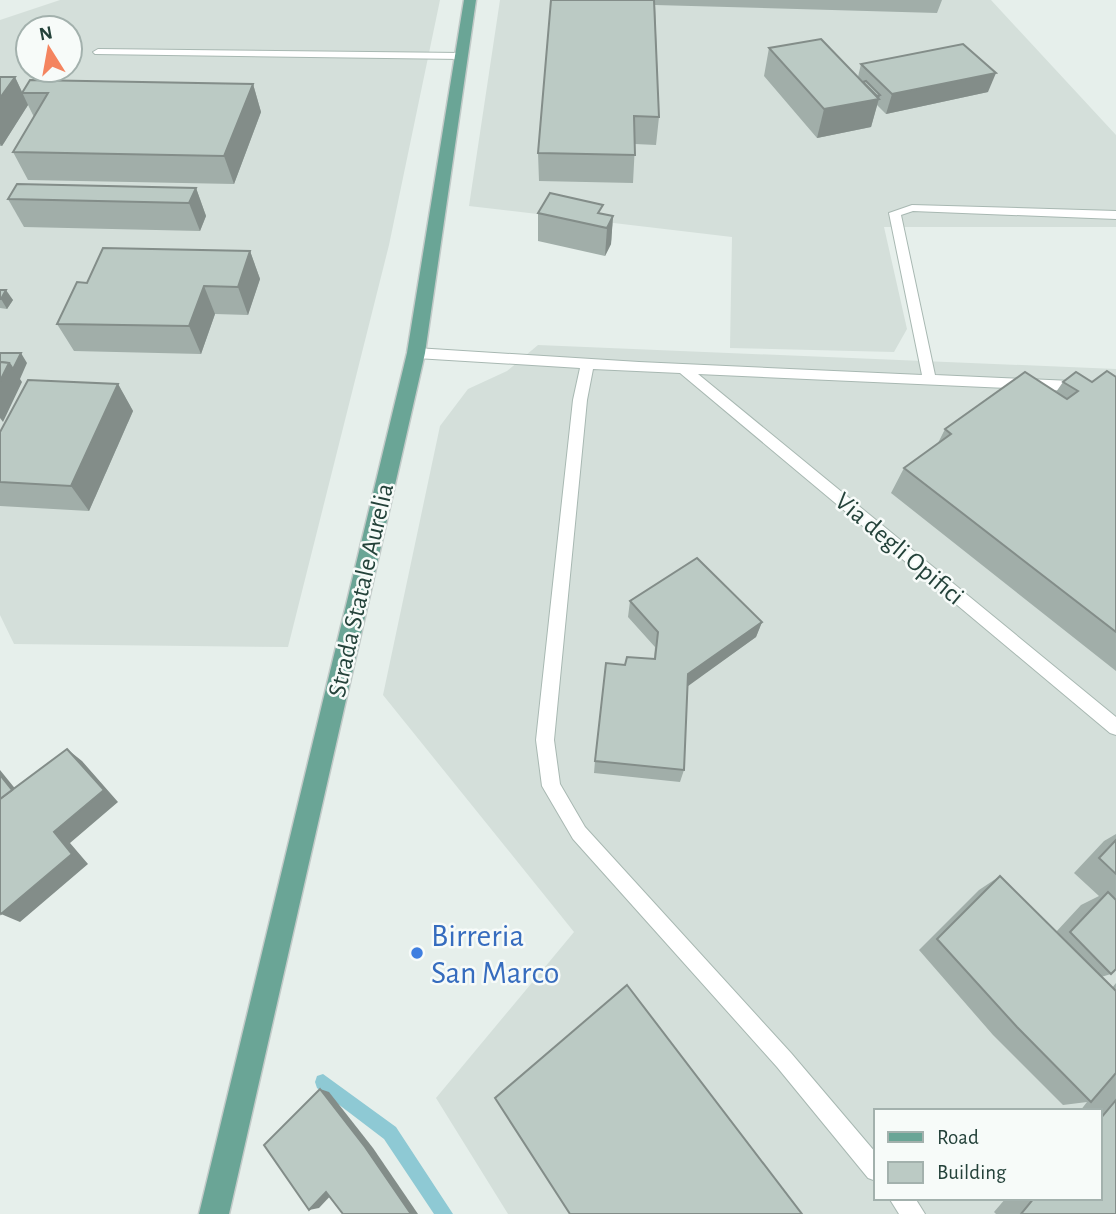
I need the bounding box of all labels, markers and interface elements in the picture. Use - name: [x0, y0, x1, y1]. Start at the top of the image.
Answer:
- north arrow: [14, 14, 84, 84]
- text: N: [38, 23, 54, 44]
- street label: Strada Statale Aurelia: [324, 481, 398, 700]
- street label: Via degli Opifici: [830, 488, 969, 610]
- place label: Birreria San Marco: [431, 920, 559, 989]
- marker: Birreria San Marco: [409, 945, 425, 961]
- legend: [874, 1109, 1102, 1200]
- text: Road: [937, 1127, 979, 1148]
- text: Building: [937, 1162, 1007, 1183]

